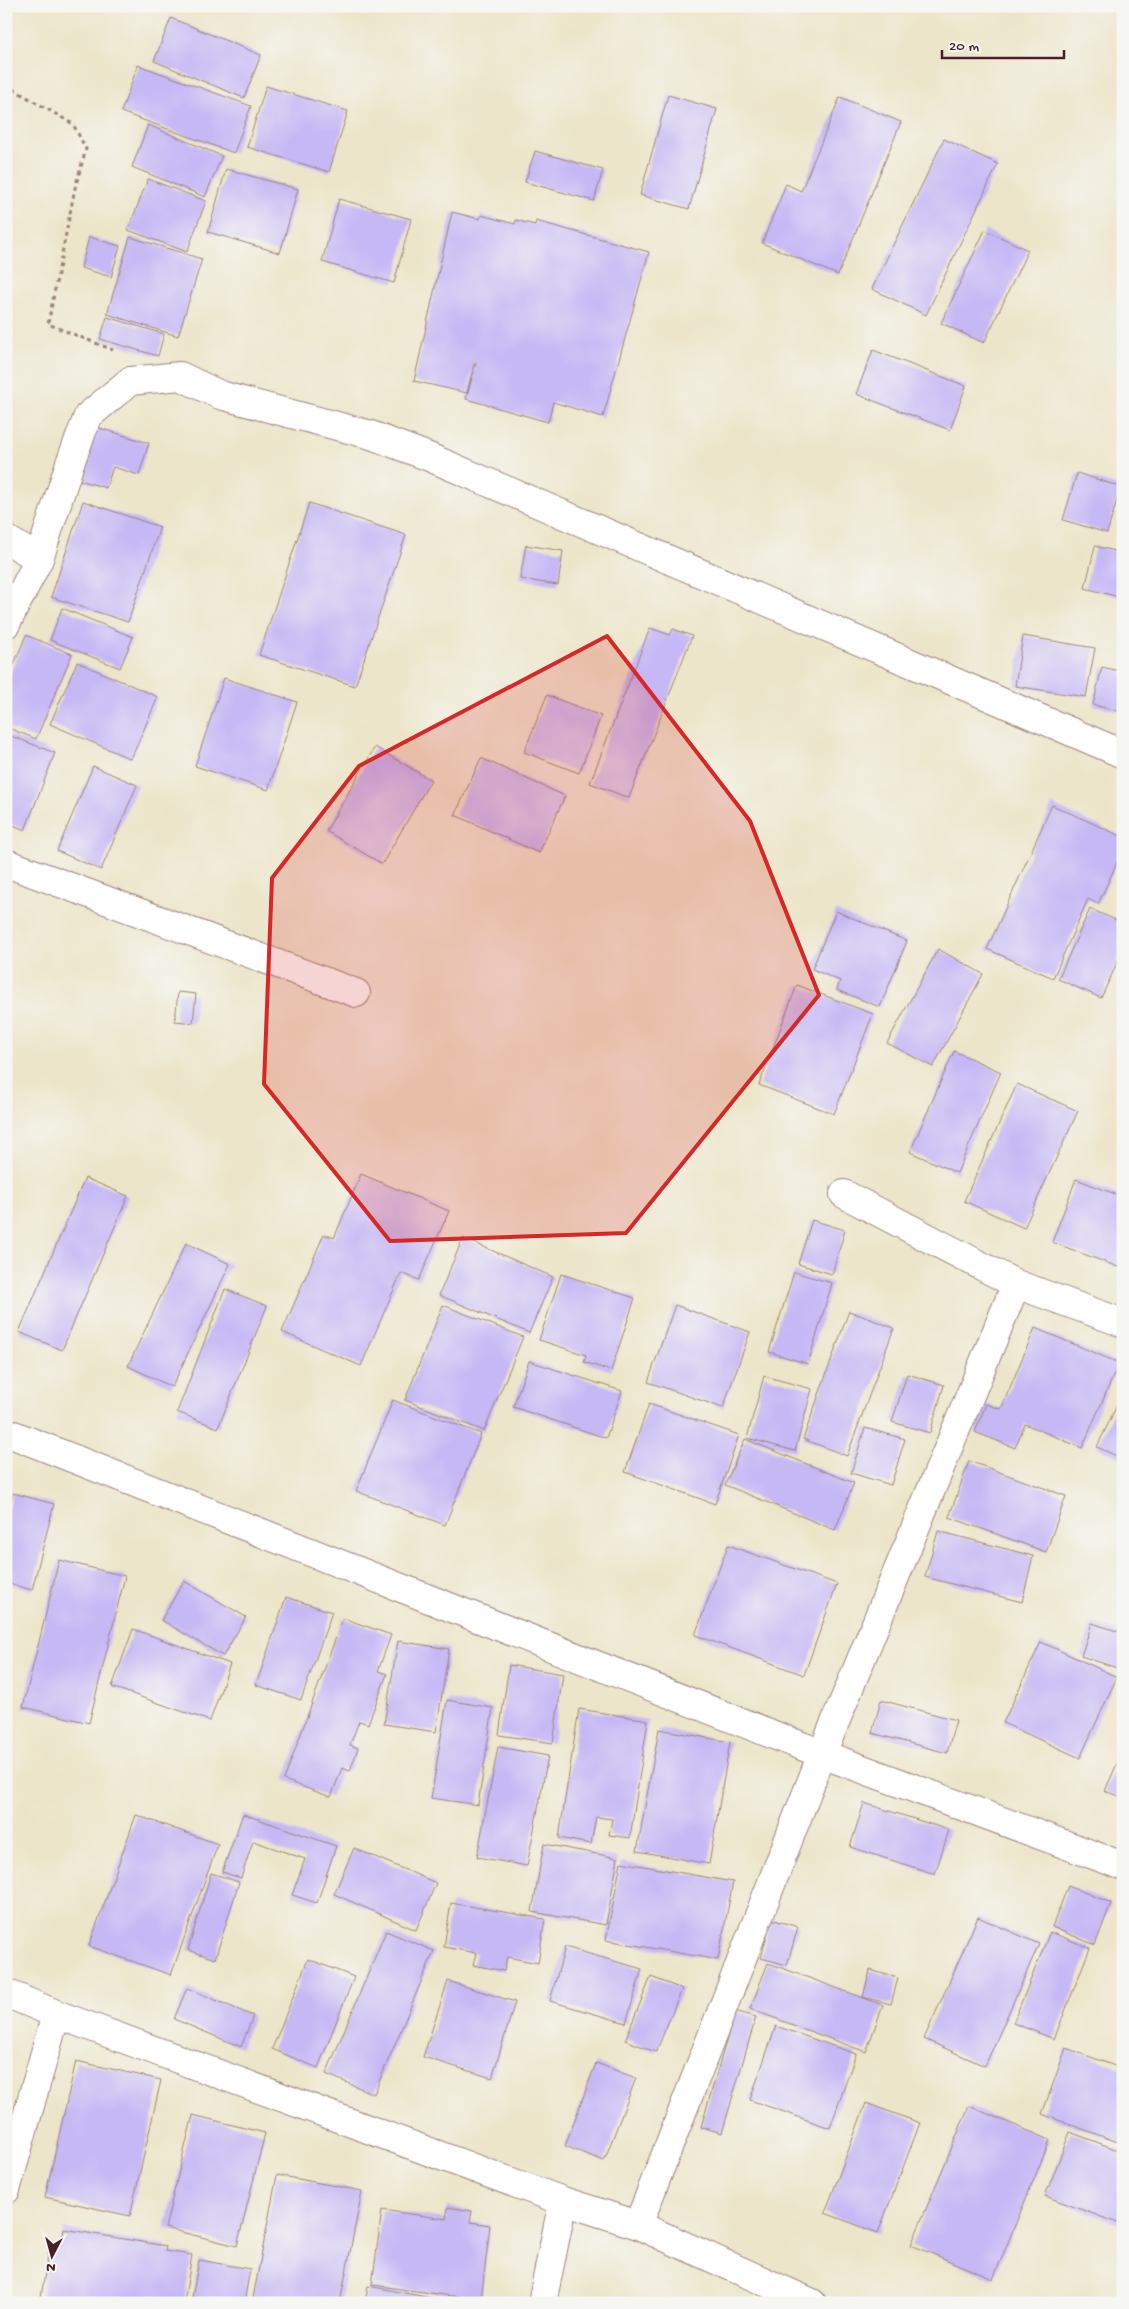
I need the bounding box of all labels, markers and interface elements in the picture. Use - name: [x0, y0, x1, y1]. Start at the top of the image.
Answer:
- scale bar: [942, 28, 1064, 60]
- text: 20 m: [949, 38, 979, 56]
- north arrow: [28, 2232, 78, 2282]
- text: N: [45, 2258, 56, 2275]

